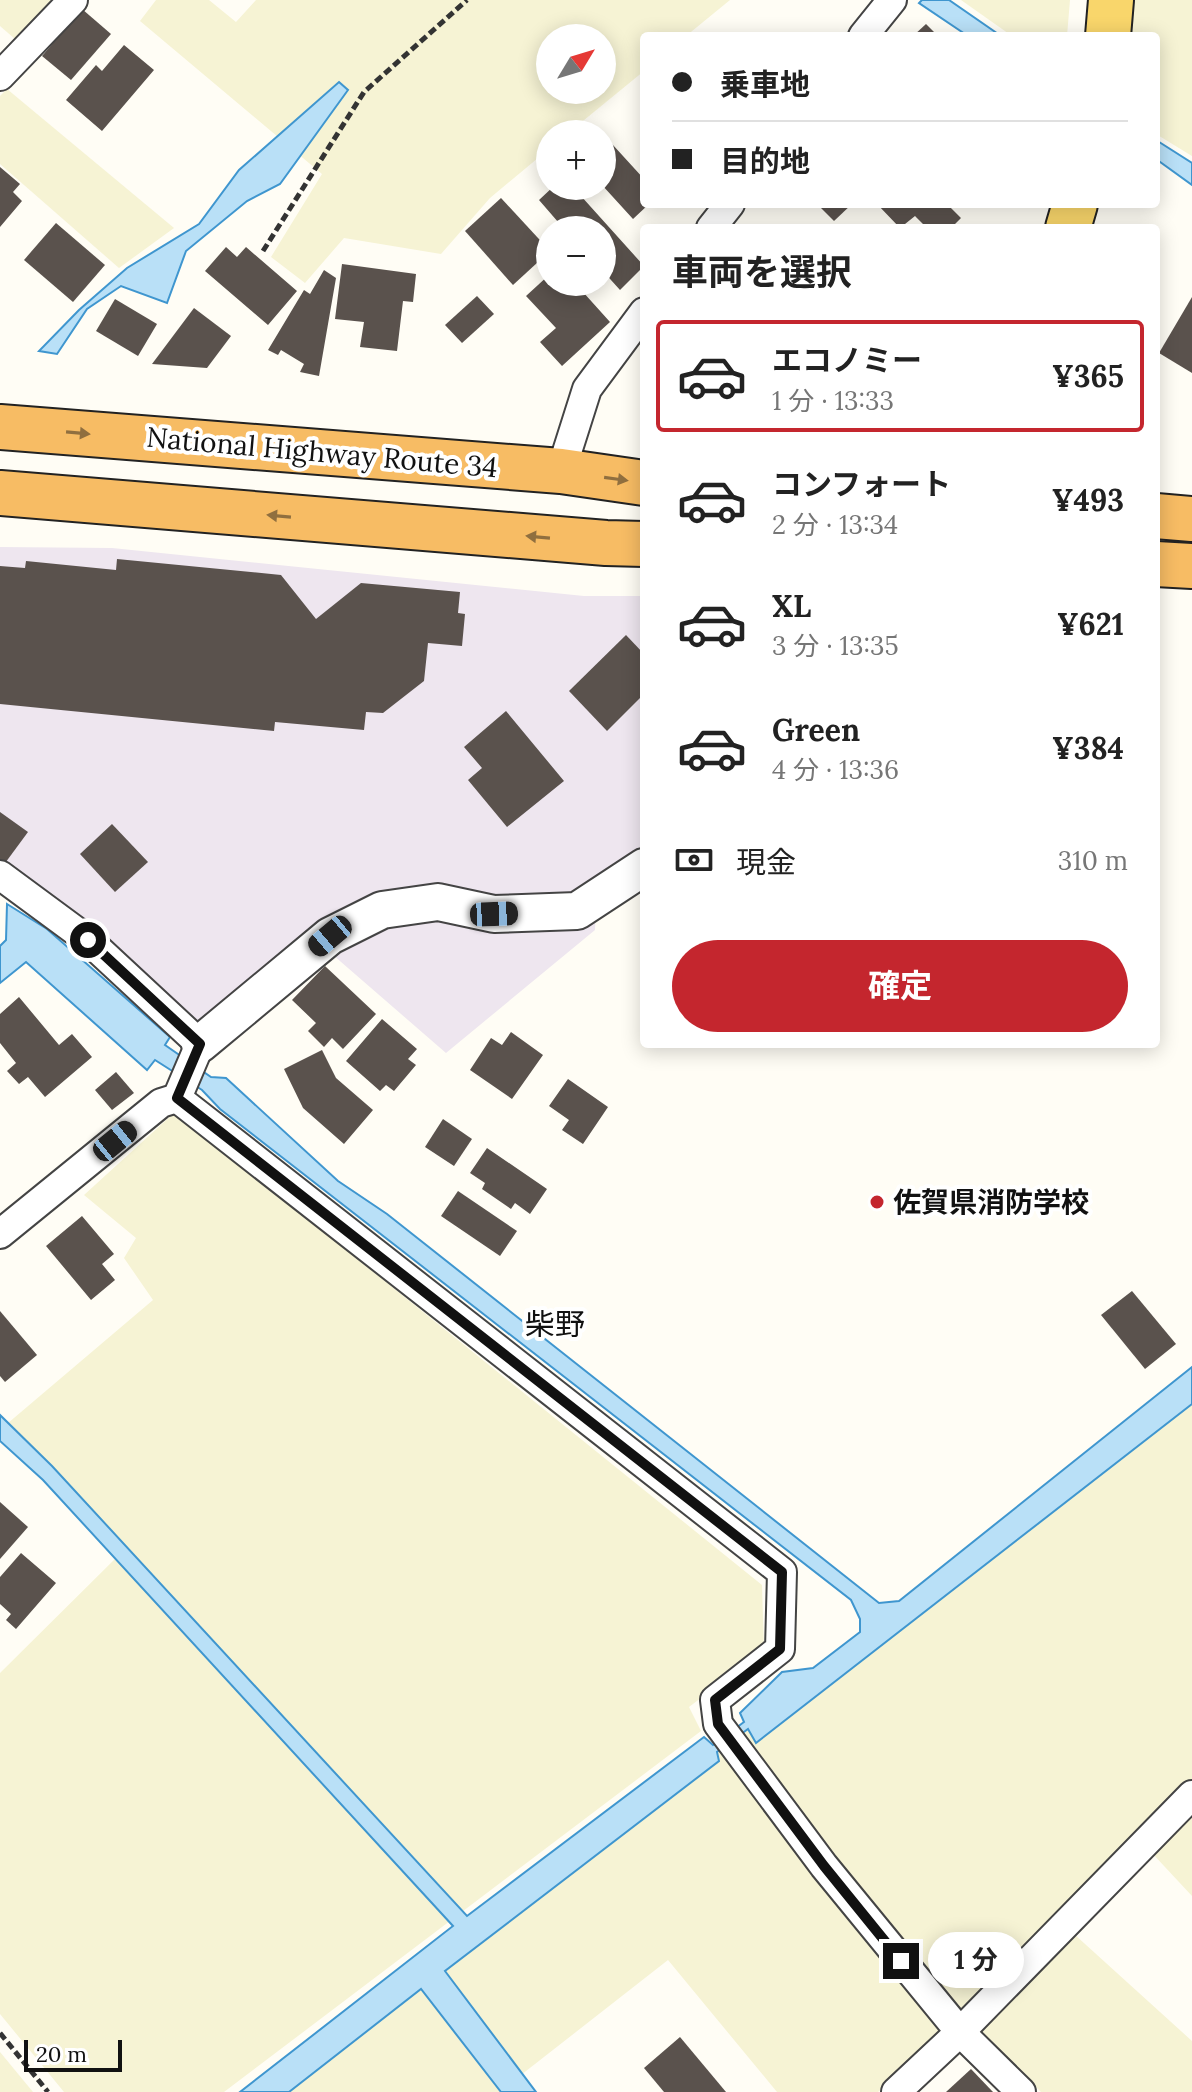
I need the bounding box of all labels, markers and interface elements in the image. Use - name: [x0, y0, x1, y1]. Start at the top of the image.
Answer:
- north arrow: [536, 24, 616, 104]
- map controls: [536, 24, 616, 296]
- text: 乗車地: [720, 65, 810, 103]
- button: +: [536, 120, 616, 200]
- text: 目的地: [720, 142, 810, 180]
- button: −: [536, 216, 616, 296]
- text: 車両を選択: [672, 249, 852, 295]
- icon: car: [676, 340, 748, 412]
- text: エコノミー: [772, 341, 922, 379]
- text: ¥365: [1052, 357, 1124, 395]
- text: 1 分 · 13:33: [772, 384, 894, 417]
- street label: National Highway Route 34: [145, 419, 499, 485]
- one-way arrow: [66, 427, 91, 440]
- icon: car: [676, 464, 748, 536]
- text: コンフォート: [772, 465, 951, 503]
- one-way arrow: [604, 472, 629, 485]
- text: ¥493: [1052, 481, 1124, 519]
- text: 2 分 · 13:34: [772, 508, 898, 541]
- one-way arrow: [266, 509, 291, 522]
- one-way arrow: [525, 530, 550, 543]
- text: XL: [772, 587, 811, 625]
- icon: car: [676, 588, 748, 660]
- text: ¥621: [1057, 605, 1124, 643]
- text: 3 分 · 13:35: [772, 629, 899, 662]
- text: Green: [772, 711, 860, 749]
- icon: car: [676, 712, 748, 784]
- text: ¥384: [1052, 729, 1124, 767]
- text: 4 分 · 13:36: [772, 753, 899, 786]
- icon: cash: [672, 838, 716, 882]
- text: 現金: [736, 843, 796, 881]
- text: 310 m: [1058, 844, 1128, 877]
- car: [470, 901, 518, 927]
- car: [304, 911, 356, 961]
- route start: [70, 922, 106, 958]
- button: 確定: [672, 940, 1128, 1032]
- car: [89, 1117, 141, 1165]
- place label: 佐賀県消防学校: [893, 1184, 1089, 1220]
- marker: 佐賀県消防学校: [868, 1193, 886, 1211]
- district label: 柴野: [525, 1305, 585, 1343]
- callout: 1 分: [929, 1933, 1025, 1989]
- route end: [883, 1943, 919, 1979]
- text: 1 分: [954, 1943, 998, 1976]
- scale bar: [24, 2036, 122, 2072]
- text: 20 m: [36, 2040, 87, 2068]

